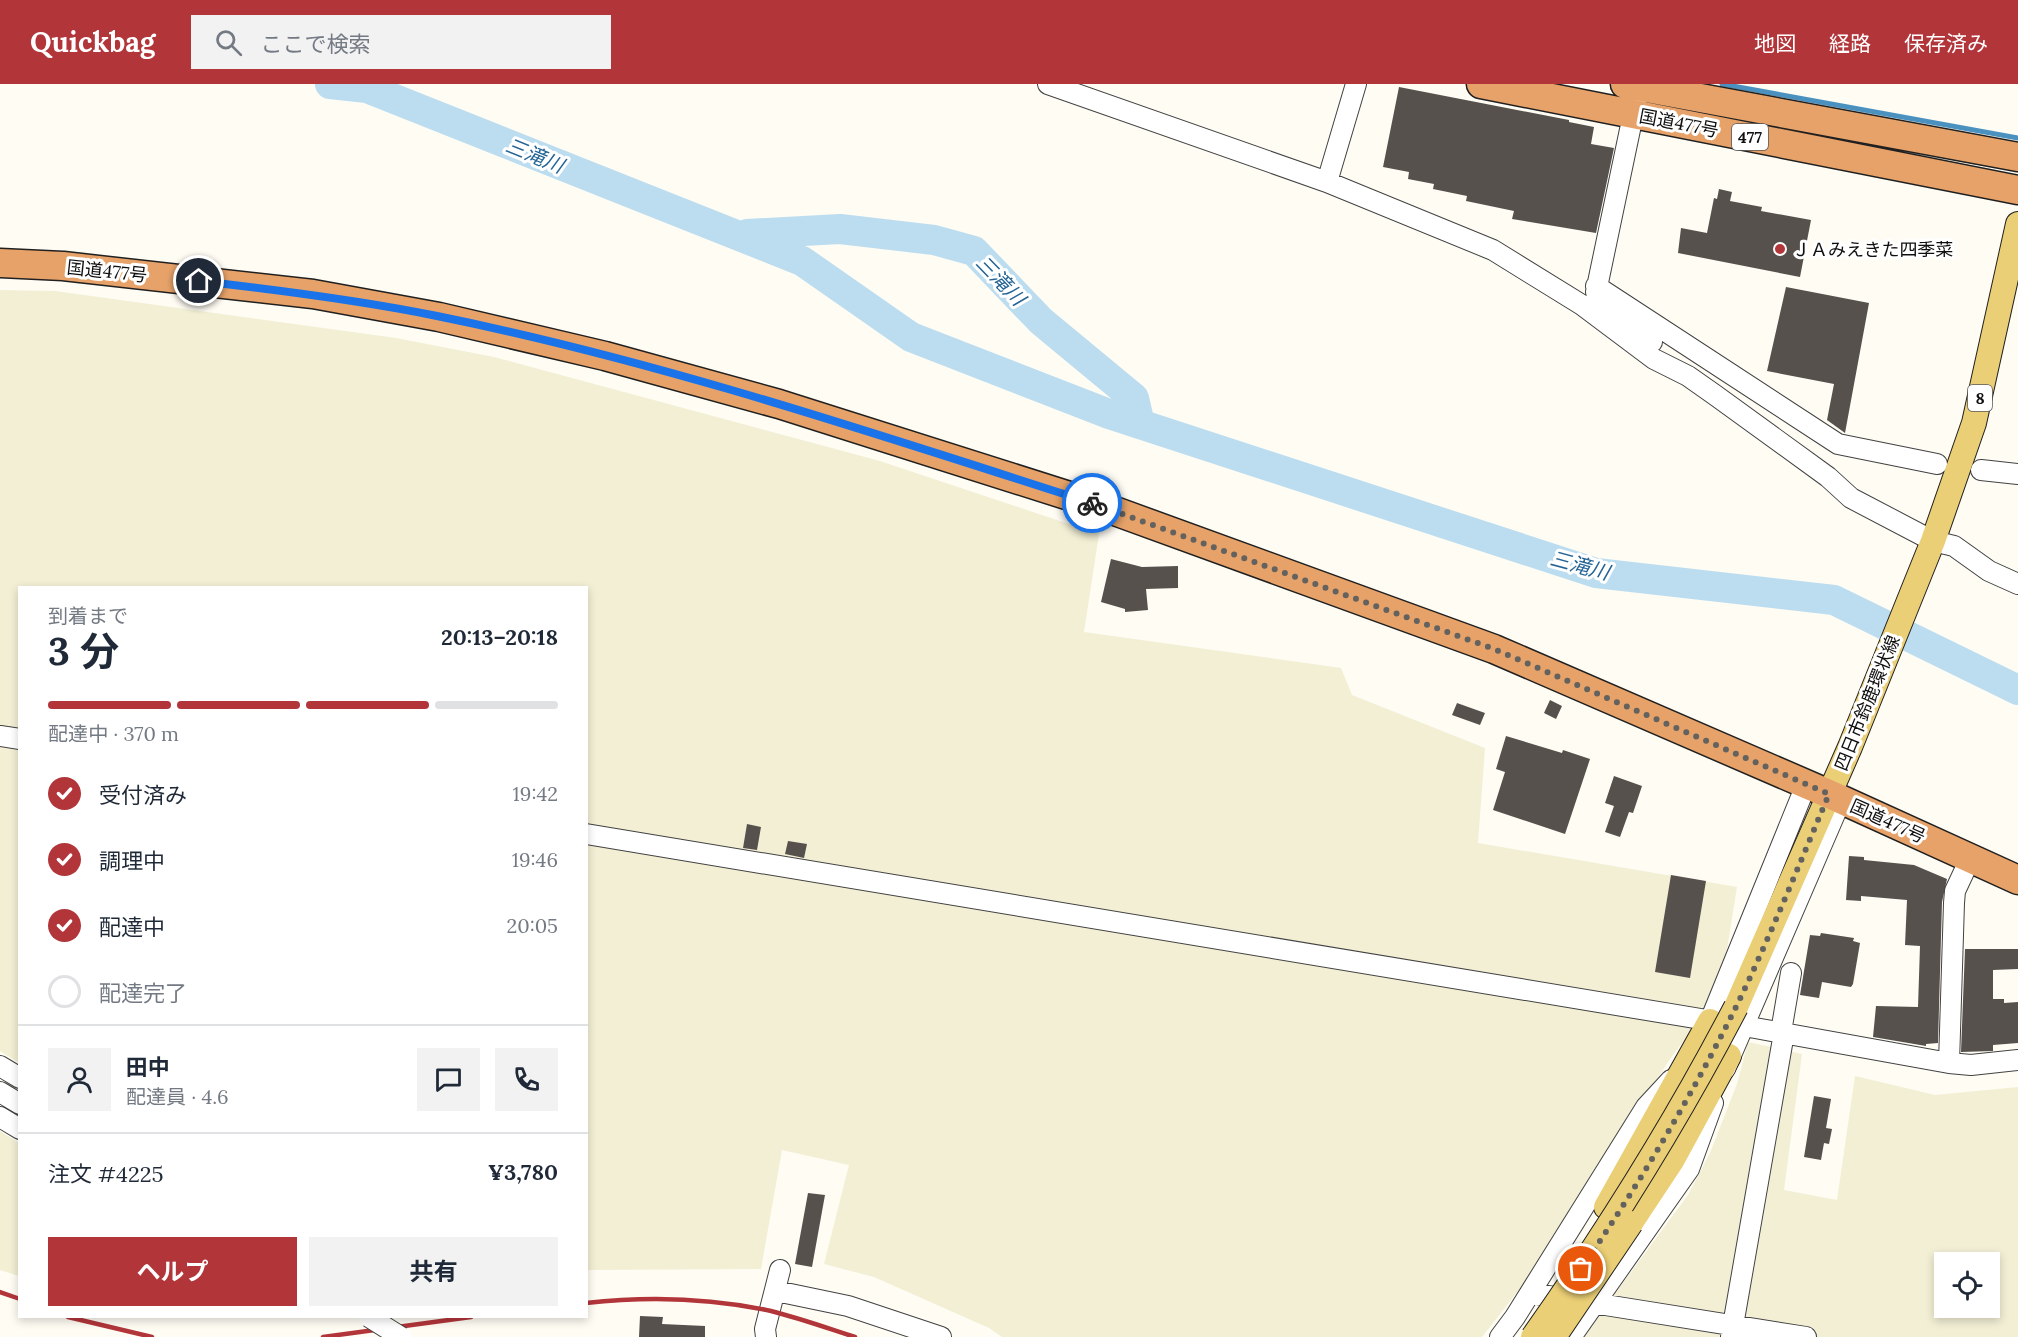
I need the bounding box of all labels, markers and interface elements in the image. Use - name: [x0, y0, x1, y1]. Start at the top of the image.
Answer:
- search box: [191, 15, 611, 69]
- text: Quickbag: [30, 24, 155, 60]
- icon: search: [212, 26, 245, 59]
- text: ここで検索: [260, 30, 370, 58]
- text: 地図: [1754, 30, 1796, 57]
- text: 経路: [1829, 30, 1871, 57]
- text: 保存済み: [1904, 30, 1988, 57]
- street label: 国道477号: [1637, 104, 1721, 142]
- road number: 477: [1732, 124, 1768, 150]
- water label: 三滝川: [503, 132, 569, 179]
- place label: ＪＡみえきた四季菜: [1792, 238, 1953, 261]
- marker: ＪＡみえきた四季菜: [1773, 242, 1787, 256]
- water label: 三滝川: [971, 250, 1032, 312]
- street label: 国道477号: [66, 255, 148, 287]
- pin: [173, 255, 224, 306]
- icon: home: [182, 264, 215, 297]
- road number: 8: [1968, 385, 1992, 411]
- courier: [1062, 473, 1122, 533]
- icon: bike: [1076, 487, 1109, 520]
- water label: 三滝川: [1548, 545, 1614, 585]
- text: 到着まで: [48, 603, 128, 628]
- text: 20:13–20:18: [441, 623, 558, 651]
- text: 3 分: [48, 626, 119, 676]
- street label: 四日市鈴鹿環状線: [1829, 632, 1905, 774]
- text: 配達中 · 370 m: [48, 721, 179, 746]
- icon: check: [48, 777, 81, 810]
- text: 受付済み: [99, 781, 187, 809]
- text: 19:42: [513, 781, 558, 806]
- street label: 国道477号: [1847, 794, 1929, 848]
- icon: check: [48, 843, 81, 876]
- text: 調理中: [99, 847, 165, 875]
- text: 19:46: [512, 847, 558, 872]
- icon: check: [48, 909, 81, 942]
- text: 配達中: [99, 913, 165, 941]
- text: 20:05: [507, 913, 558, 938]
- text: 配達完了: [99, 979, 187, 1007]
- button: person: [48, 1048, 111, 1111]
- button: chat: [417, 1048, 480, 1111]
- button: phone: [495, 1048, 558, 1111]
- text: 田中: [126, 1053, 170, 1081]
- text: 配達員 · 4.6: [126, 1084, 229, 1109]
- text: ¥3,780: [488, 1158, 558, 1186]
- text: 注文 #4225: [48, 1160, 164, 1188]
- button: ヘルプ: [48, 1237, 297, 1306]
- button: 共有: [309, 1237, 558, 1306]
- pin: [1555, 1243, 1606, 1294]
- icon: bag: [1564, 1252, 1597, 1285]
- map controls: [1934, 1252, 2000, 1318]
- button: locate: [1934, 1252, 2000, 1318]

